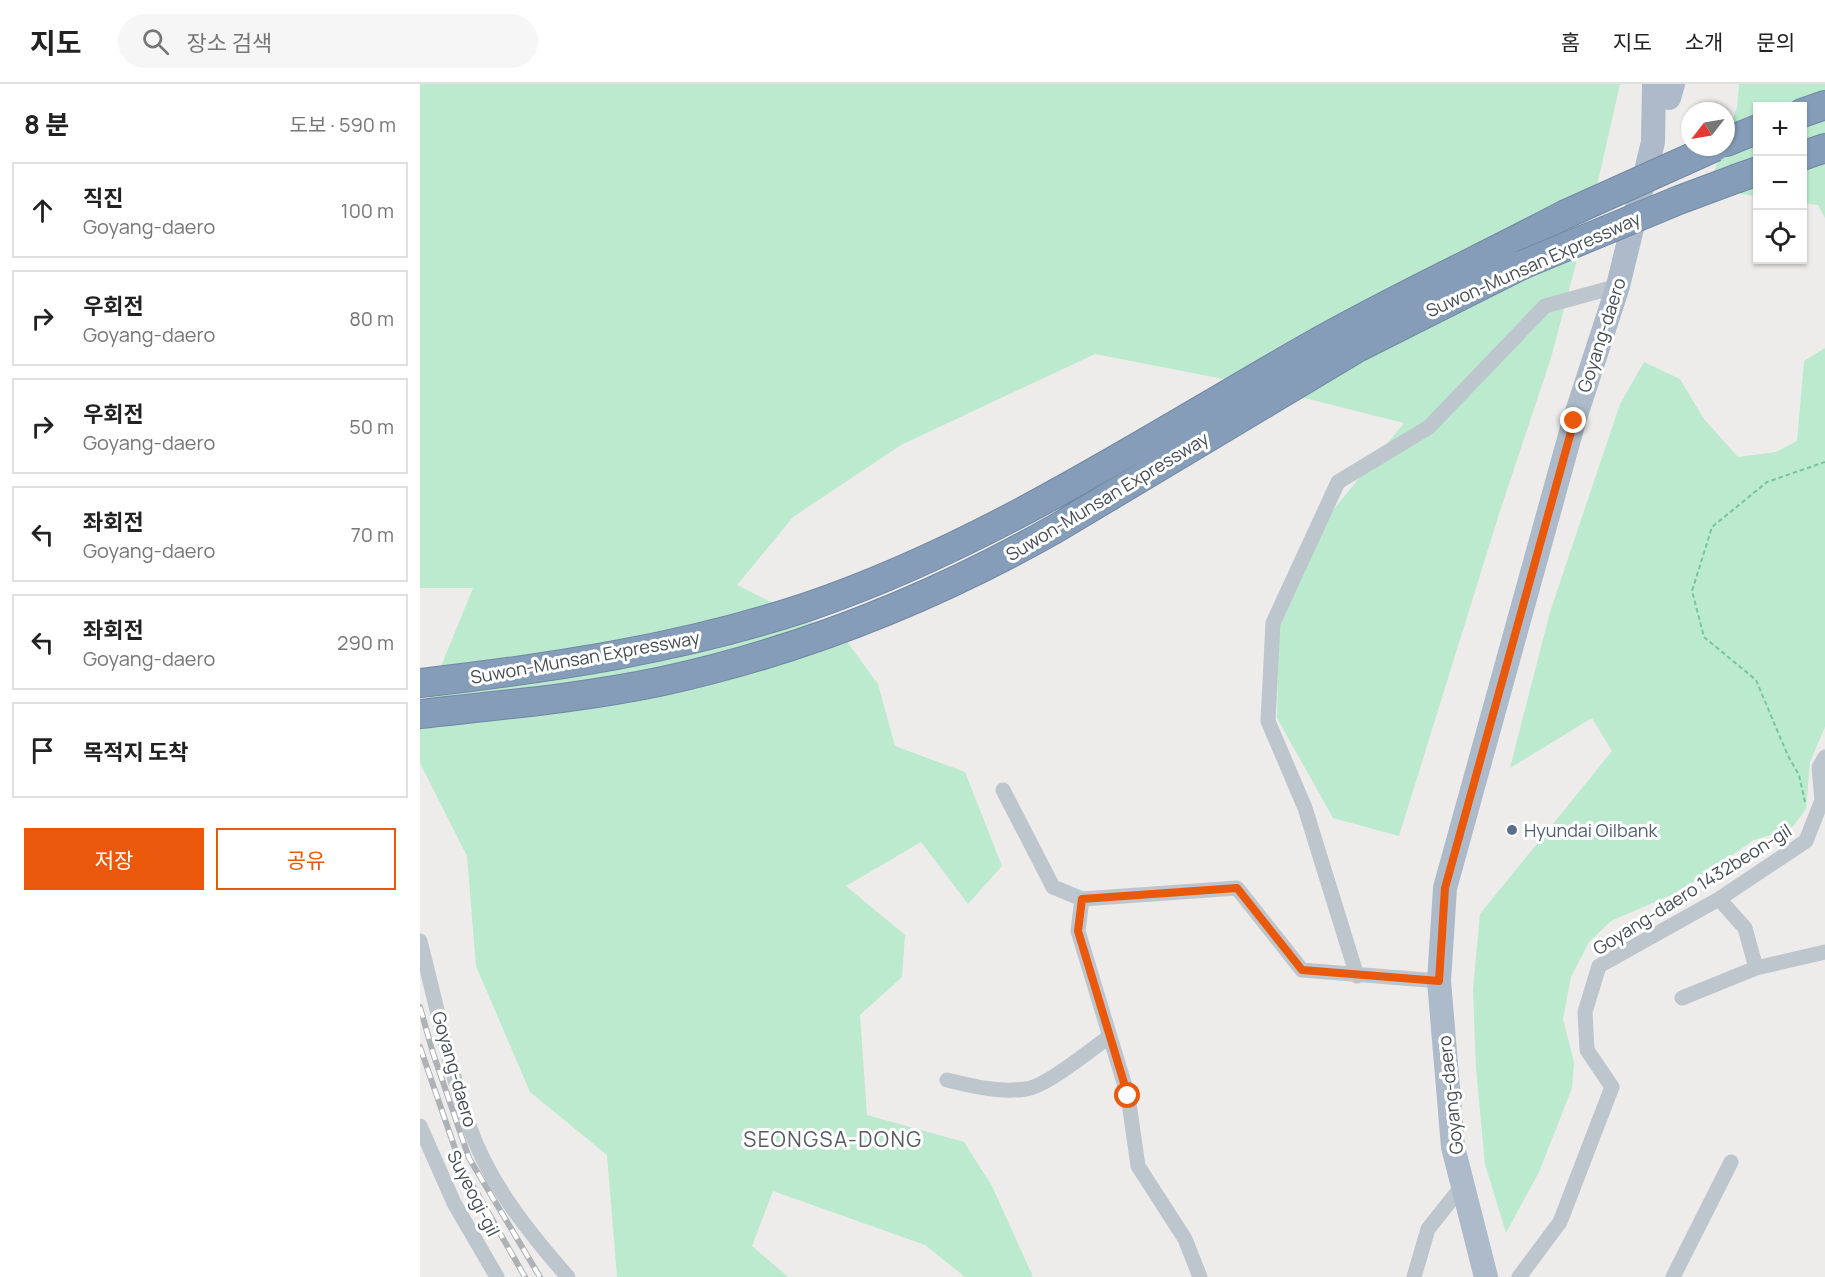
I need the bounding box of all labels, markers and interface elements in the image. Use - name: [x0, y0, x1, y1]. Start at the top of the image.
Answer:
- search box: [118, 14, 538, 68]
- text: 지도: [30, 23, 82, 61]
- icon: search: [139, 25, 172, 58]
- text: 장소 검색: [187, 28, 272, 58]
- text: 홈: [1561, 28, 1580, 56]
- text: 지도: [1613, 28, 1652, 56]
- text: 소개: [1685, 28, 1723, 56]
- text: 문의: [1756, 28, 1795, 56]
- north arrow: [1681, 102, 1735, 156]
- map controls: [1753, 102, 1807, 264]
- button: +: [1753, 102, 1807, 156]
- text: 8 분: [24, 106, 69, 142]
- text: 도보 · 590 m: [290, 111, 396, 138]
- button: −: [1753, 156, 1807, 210]
- text: 직진: [83, 183, 123, 213]
- icon: ahead: [26, 194, 59, 227]
- text: 100 m: [341, 197, 394, 224]
- street label: Suwon-Munsan Expressway: [1422, 206, 1644, 322]
- button: locate: [1753, 210, 1807, 264]
- text: Goyang-daero: [83, 213, 215, 240]
- street label: Goyang-daero: [1571, 275, 1631, 395]
- text: 우회전: [83, 291, 144, 321]
- icon: right: [26, 302, 59, 335]
- text: 80 m: [349, 305, 394, 332]
- text: Goyang-daero: [83, 321, 215, 348]
- text: 우회전: [83, 399, 144, 429]
- route end: [1560, 407, 1586, 433]
- icon: right: [26, 410, 59, 443]
- text: 50 m: [349, 413, 394, 440]
- street label: Suwon-Munsan Expressway: [1001, 426, 1213, 566]
- text: Goyang-daero: [83, 429, 215, 456]
- text: 좌회전: [83, 507, 144, 537]
- icon: left: [26, 518, 59, 551]
- text: 70 m: [351, 521, 394, 548]
- text: Goyang-daero: [83, 537, 215, 564]
- text: 좌회전: [83, 615, 144, 645]
- street label: Suwon-Munsan Expressway: [468, 625, 702, 689]
- icon: left: [26, 626, 59, 659]
- text: 290 m: [337, 629, 394, 656]
- text: Goyang-daero: [83, 645, 215, 672]
- icon: arrive: [26, 734, 59, 767]
- text: 목적지 도착: [83, 737, 189, 767]
- place label: Hyundai Oilbank: [1524, 818, 1658, 842]
- street label: Goyang-daero 1432beon-gil: [1588, 818, 1796, 960]
- marker: Hyundai Oilbank: [1505, 823, 1519, 837]
- button: 저장: [24, 828, 204, 890]
- button: 공유: [216, 828, 396, 890]
- street label: Goyang-daero: [427, 1008, 483, 1130]
- street label: Goyang-daero: [1432, 1034, 1468, 1156]
- route start: [1114, 1082, 1140, 1108]
- district label: SEONGSA-DONG: [743, 1125, 923, 1153]
- street label: Suyeogi-gil: [442, 1146, 506, 1240]

